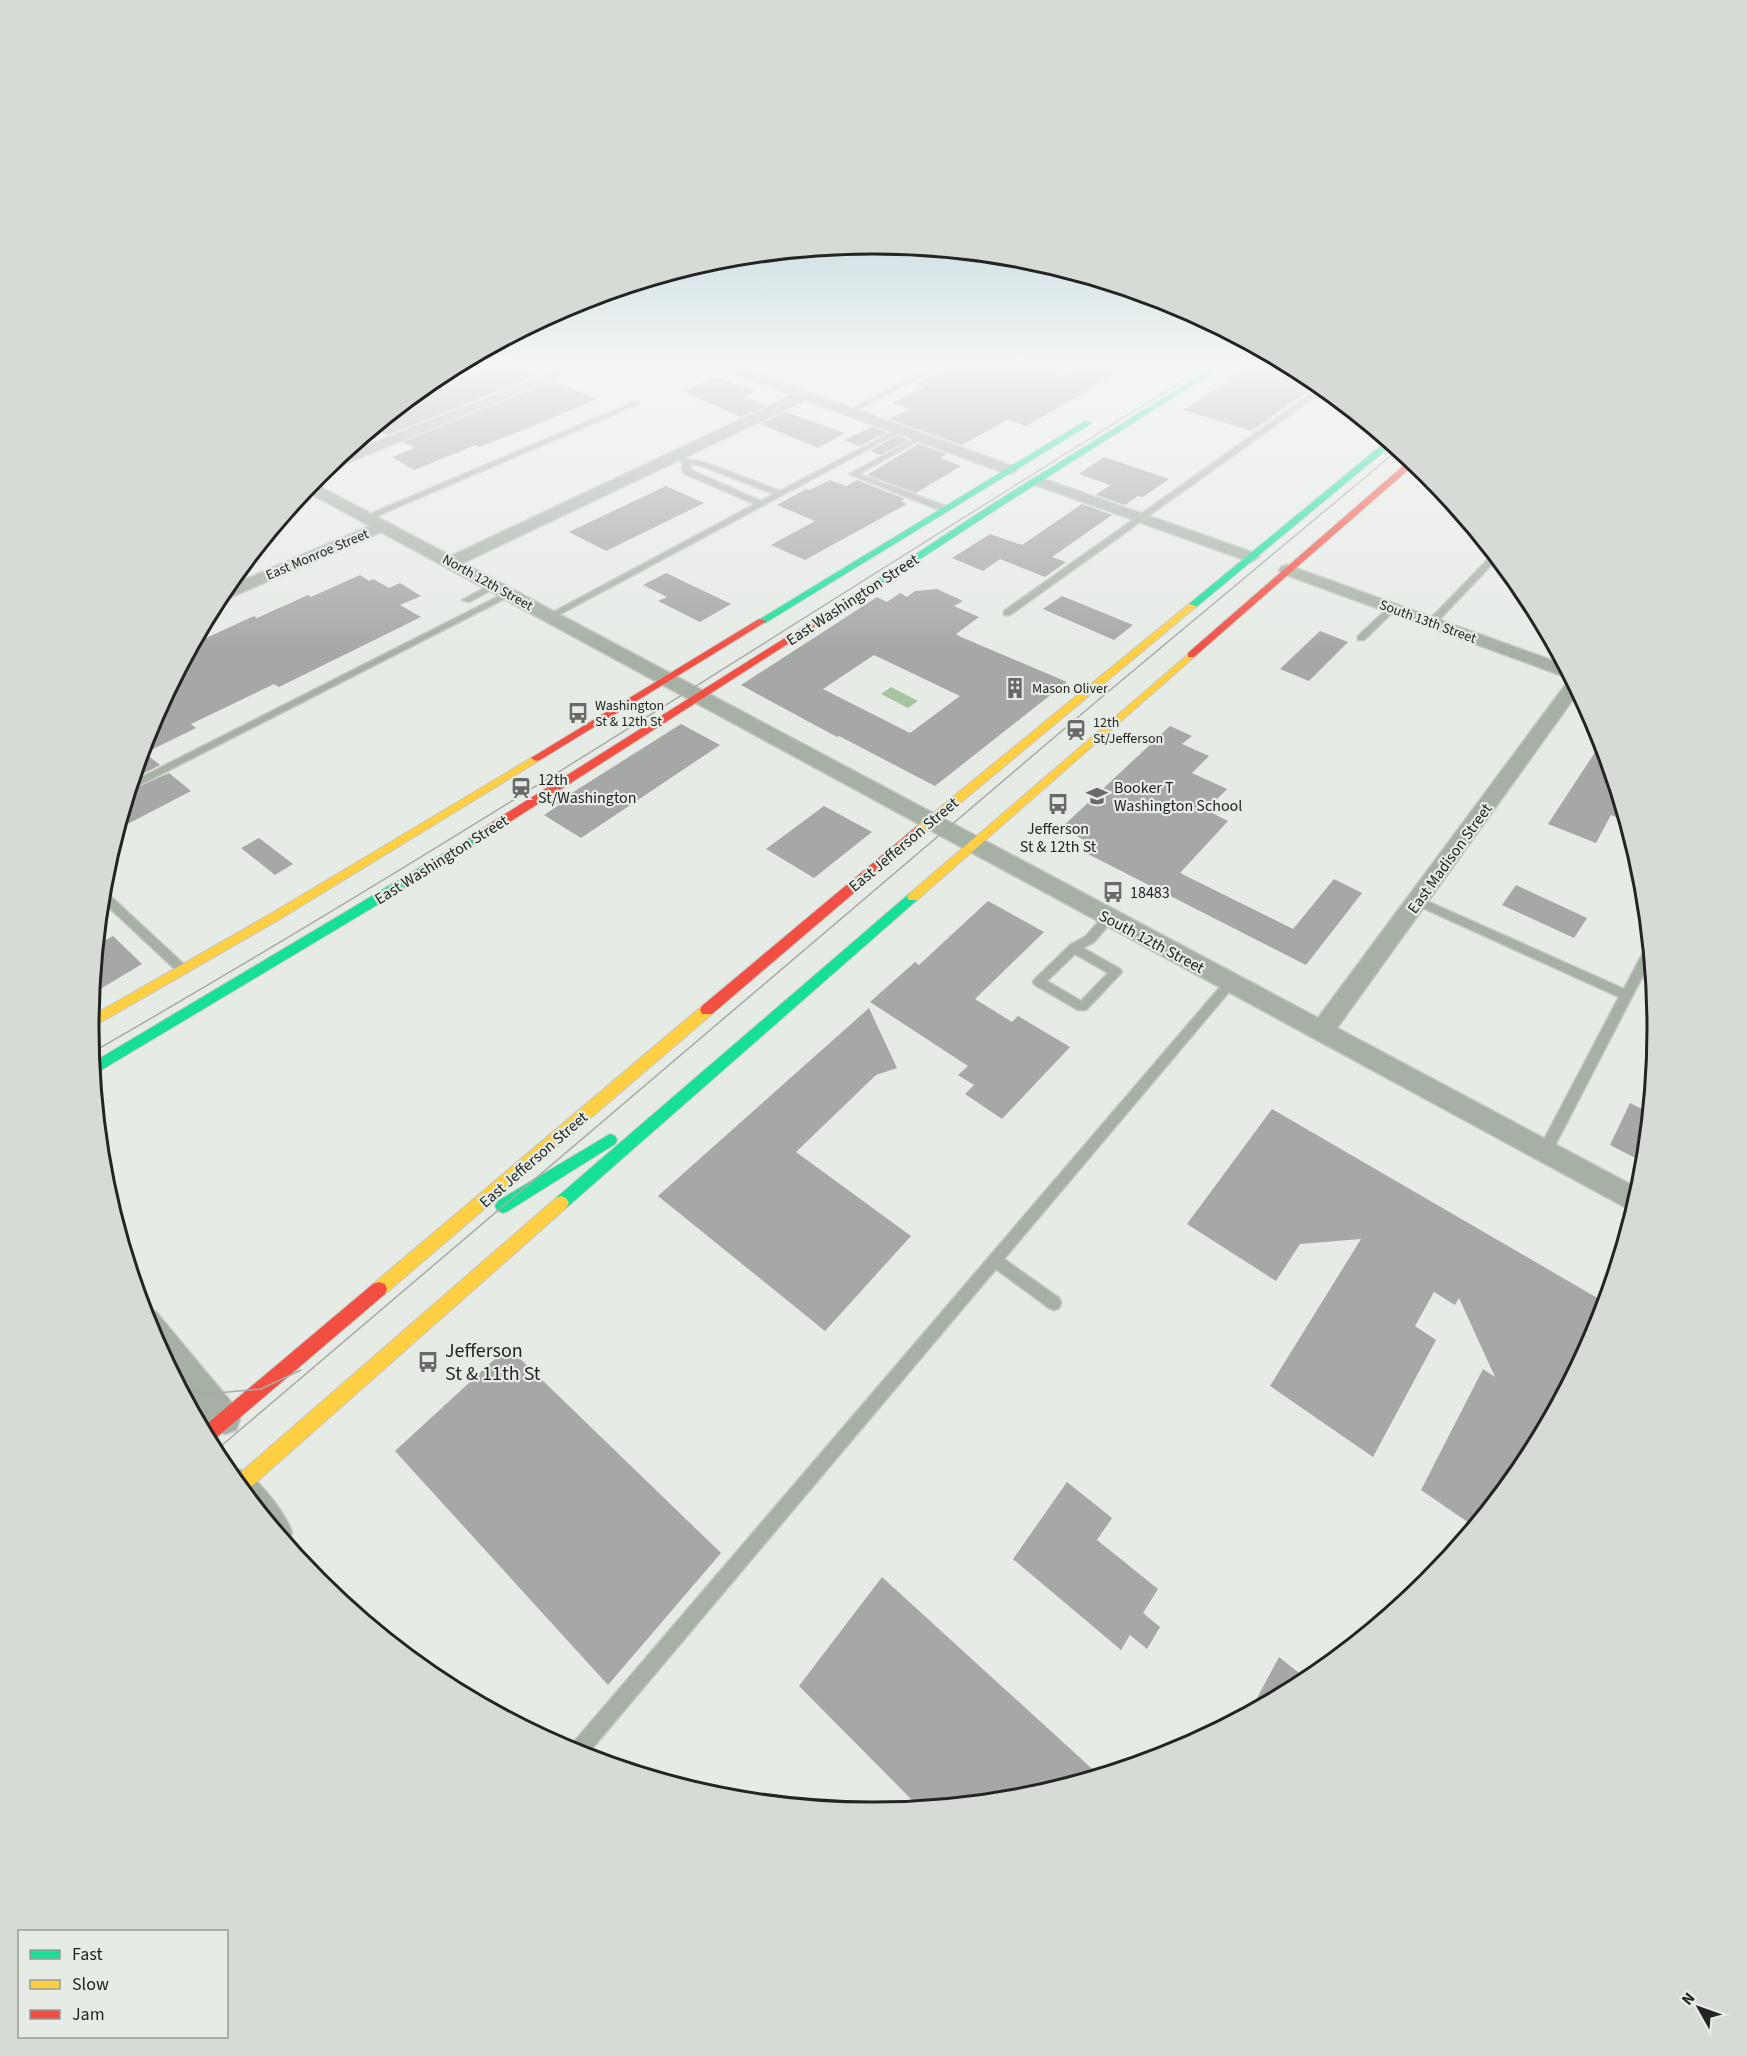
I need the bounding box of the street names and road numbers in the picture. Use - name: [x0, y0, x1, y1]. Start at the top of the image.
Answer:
- street label: East Monroe Street: [263, 524, 372, 586]
- street label: East Washington Street: [782, 548, 924, 651]
- street label: North 12th Street: [439, 550, 537, 616]
- street label: South 13th Street: [1376, 595, 1479, 649]
- street label: East Jefferson Street: [844, 792, 964, 897]
- street label: East Madison Street: [1402, 798, 1498, 918]
- street label: East Washington Street: [370, 809, 513, 910]
- street label: South 12th Street: [1095, 905, 1209, 979]
- street label: East Jefferson Street: [475, 1106, 593, 1213]

